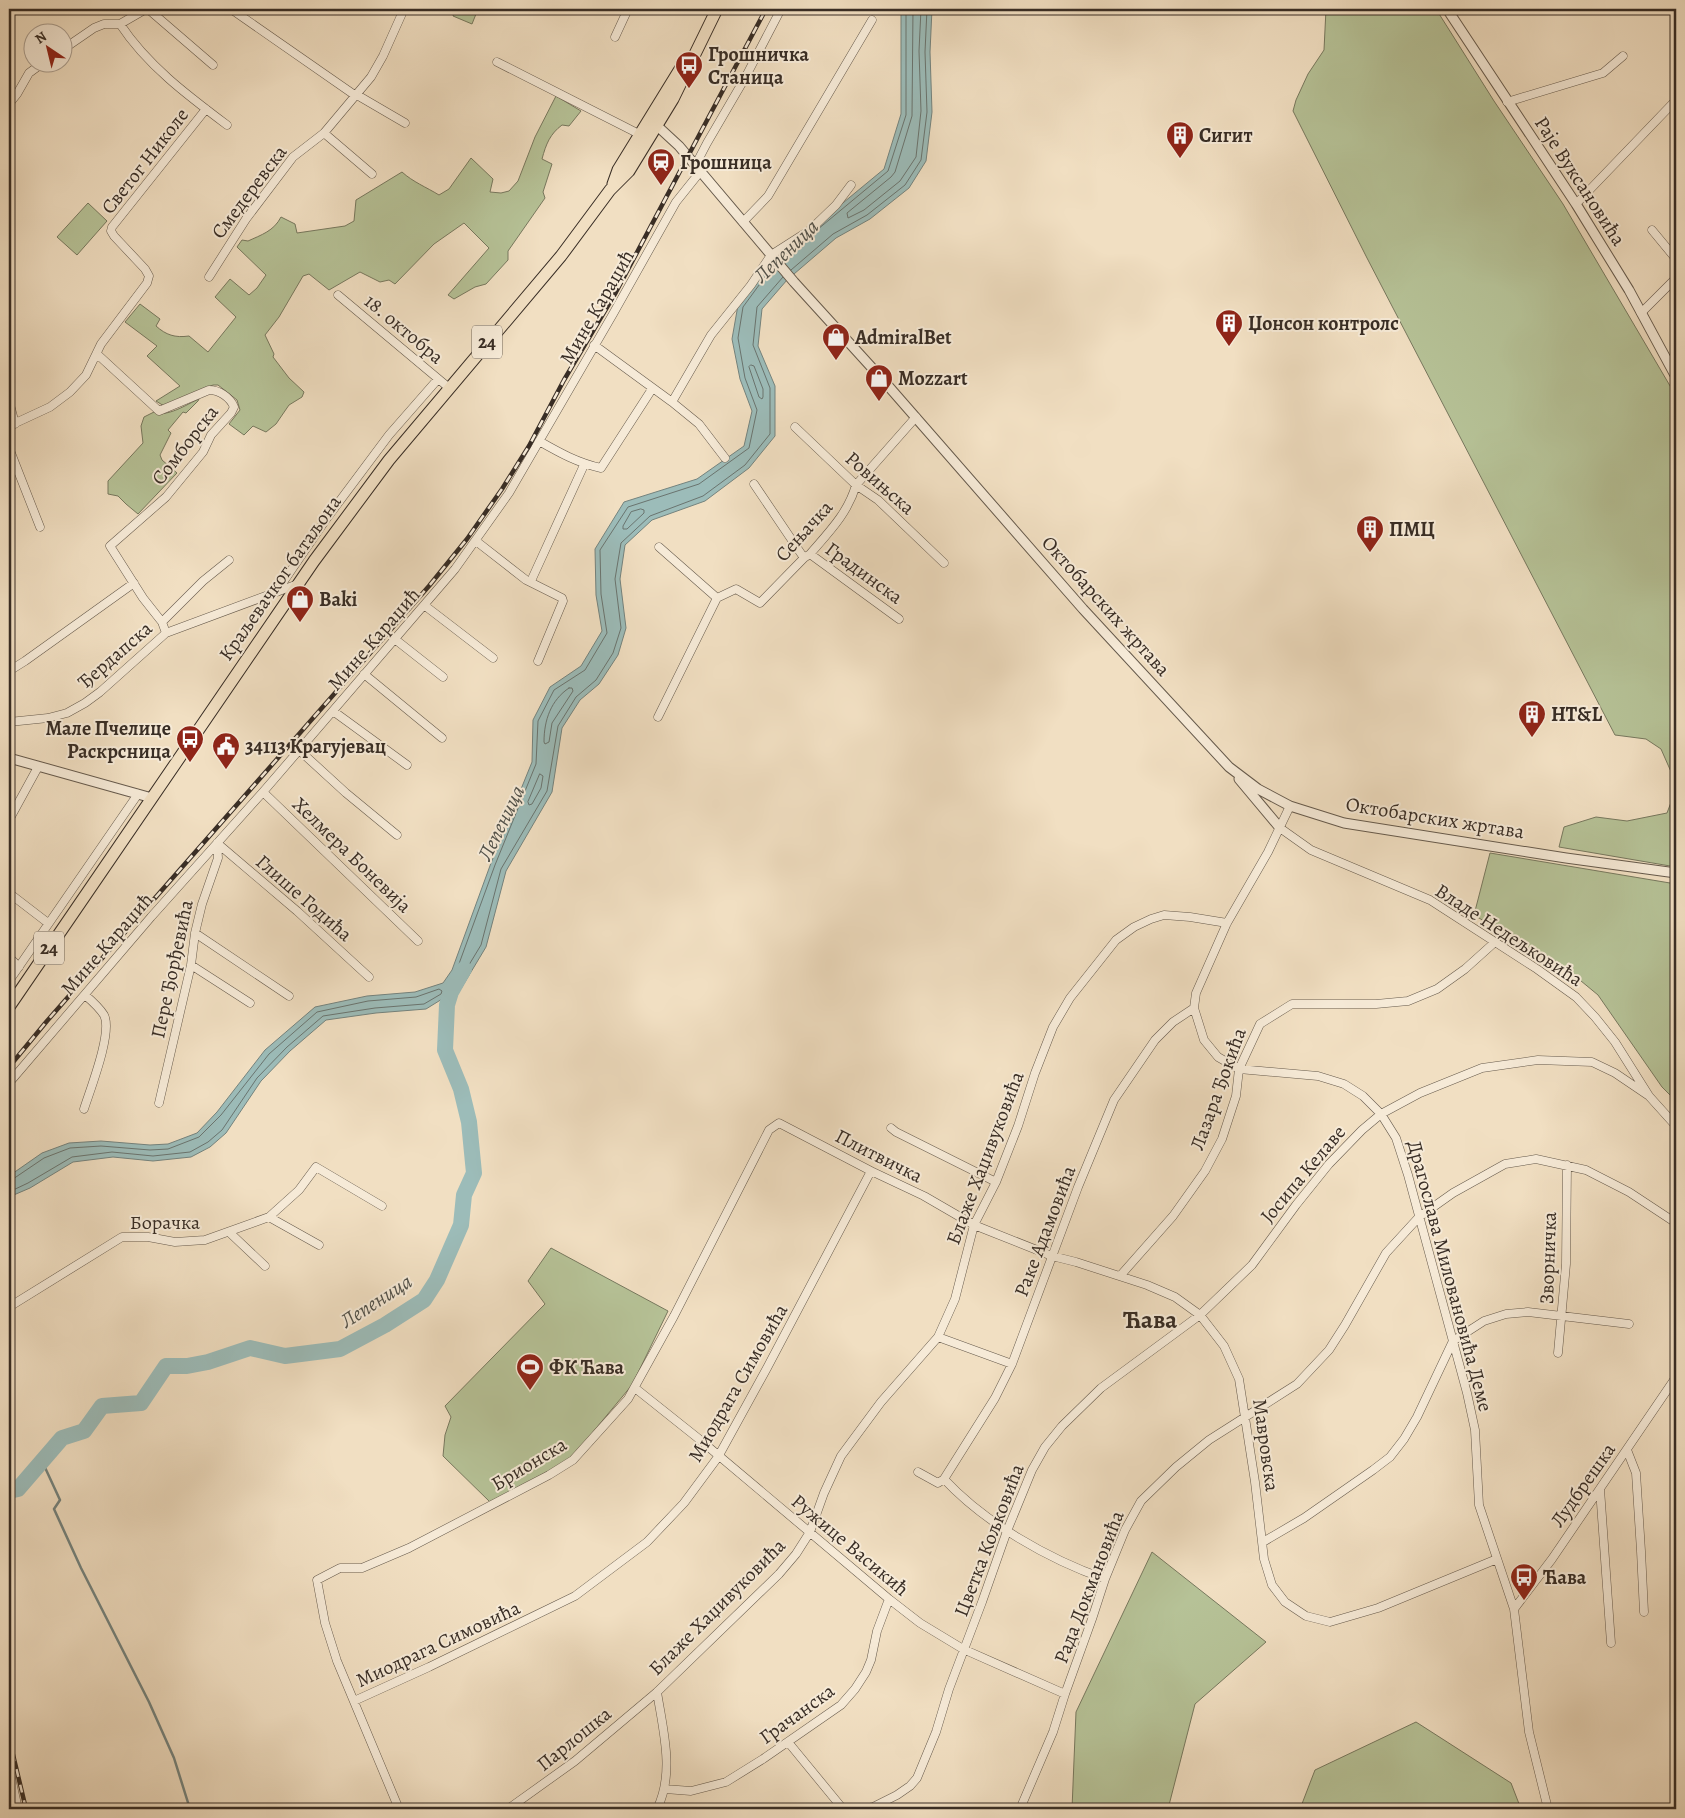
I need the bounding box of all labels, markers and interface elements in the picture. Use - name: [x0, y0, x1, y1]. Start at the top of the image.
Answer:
- north arrow: [22, 22, 72, 72]
- text: N: [31, 27, 50, 48]
- place label: Грошничка Станица: [708, 41, 809, 91]
- bus stop icon: Грошничка Станица: [674, 50, 704, 89]
- street label: Светог Николе: [95, 102, 195, 220]
- street label: Раје Вуксановића: [1528, 111, 1632, 252]
- building icon: Сигит: [1165, 120, 1195, 159]
- place label: Сигит: [1199, 122, 1253, 149]
- street label: Смедеревска: [205, 139, 294, 244]
- station icon: Грошница: [646, 147, 676, 186]
- place label: Грошница: [680, 149, 772, 176]
- water label: Лепеница: [747, 213, 825, 290]
- street label: Мине Караџић: [553, 244, 641, 369]
- street label: 18. октобра: [359, 288, 450, 371]
- building icon: Џонсон контролс: [1214, 308, 1244, 347]
- place label: Џонсон контролс: [1248, 310, 1399, 337]
- shop icon: AdmiralBet: [821, 322, 851, 361]
- place label: AdmiralBet: [854, 324, 952, 351]
- road number: 24: [472, 326, 502, 358]
- shop icon: Mozzart: [864, 363, 894, 402]
- place label: Mozzart: [898, 365, 968, 392]
- street label: Сомборска: [145, 399, 225, 491]
- street label: Ровињска: [839, 445, 921, 521]
- street label: Краљевачког батаљона: [213, 489, 348, 666]
- street label: Сењачка: [769, 494, 839, 567]
- building icon: ПМЦ: [1355, 514, 1385, 553]
- place label: ПМЦ: [1389, 516, 1435, 543]
- street label: Октобарских жртава: [1036, 530, 1177, 683]
- street label: Градинска: [820, 536, 909, 611]
- street label: Мине Караџић: [322, 582, 426, 696]
- shop icon: Baki: [285, 584, 315, 623]
- place label: Baki: [319, 586, 358, 613]
- street label: Ђердапска: [72, 615, 159, 695]
- building icon: HT&L: [1517, 699, 1547, 738]
- place label: HT&L: [1551, 701, 1602, 728]
- place label: Мале Пчелице Раскрсница: [46, 715, 171, 765]
- bus stop icon: Мале Пчелице Раскрсница: [175, 724, 205, 763]
- public building icon: 34113 Крагујевац: [211, 731, 241, 770]
- place label: 34113 Крагујевац: [245, 733, 386, 760]
- water label: Лепеница: [470, 780, 531, 866]
- street label: Хелмера Боневија: [286, 791, 418, 919]
- street label: Октобарских жртава: [1344, 791, 1527, 846]
- street label: Глише Годића: [250, 848, 359, 948]
- street label: Владе Недељковића: [1430, 877, 1589, 993]
- street label: Мине Караџић: [55, 887, 159, 1001]
- street label: Пере Ђорђевића: [144, 897, 200, 1041]
- road number: 24: [34, 931, 64, 964]
- street label: Лазара Ђокића: [1183, 1023, 1253, 1154]
- street label: Блаже Хаџивуковића: [940, 1067, 1031, 1249]
- street label: Јосипа Келаве: [1254, 1119, 1352, 1229]
- street label: Плитвичка: [831, 1122, 928, 1190]
- street label: Драгослава Миловановића Деме: [1401, 1137, 1499, 1415]
- street label: Раке Адамовића: [1008, 1161, 1083, 1300]
- street label: Борачка: [130, 1209, 201, 1236]
- street label: Зворничка: [1533, 1210, 1563, 1305]
- water label: Лепеница: [334, 1267, 418, 1335]
- street label: Миодрага Симовића: [682, 1298, 795, 1467]
- district label: Ћава: [1123, 1303, 1177, 1337]
- sports icon: ФК Ћава: [515, 1352, 545, 1391]
- place label: ФК Ћава: [549, 1354, 625, 1381]
- street label: Мавровска: [1246, 1397, 1286, 1494]
- street label: Брионска: [486, 1430, 573, 1497]
- street label: Лудбрешка: [1544, 1437, 1622, 1532]
- street label: Цветка Кољковића: [947, 1459, 1031, 1620]
- street label: Ружице Васикић: [786, 1488, 915, 1602]
- street label: Рада Докмановића: [1047, 1506, 1131, 1667]
- street label: Блаже Хаџивуковића: [643, 1532, 792, 1681]
- bus stop icon: Ћава: [1509, 1562, 1539, 1601]
- place label: Ћава: [1543, 1564, 1587, 1591]
- street label: Миодрага Симовића: [352, 1594, 525, 1694]
- street label: Грачанска: [754, 1677, 841, 1751]
- street label: Парлошка: [531, 1700, 618, 1778]

